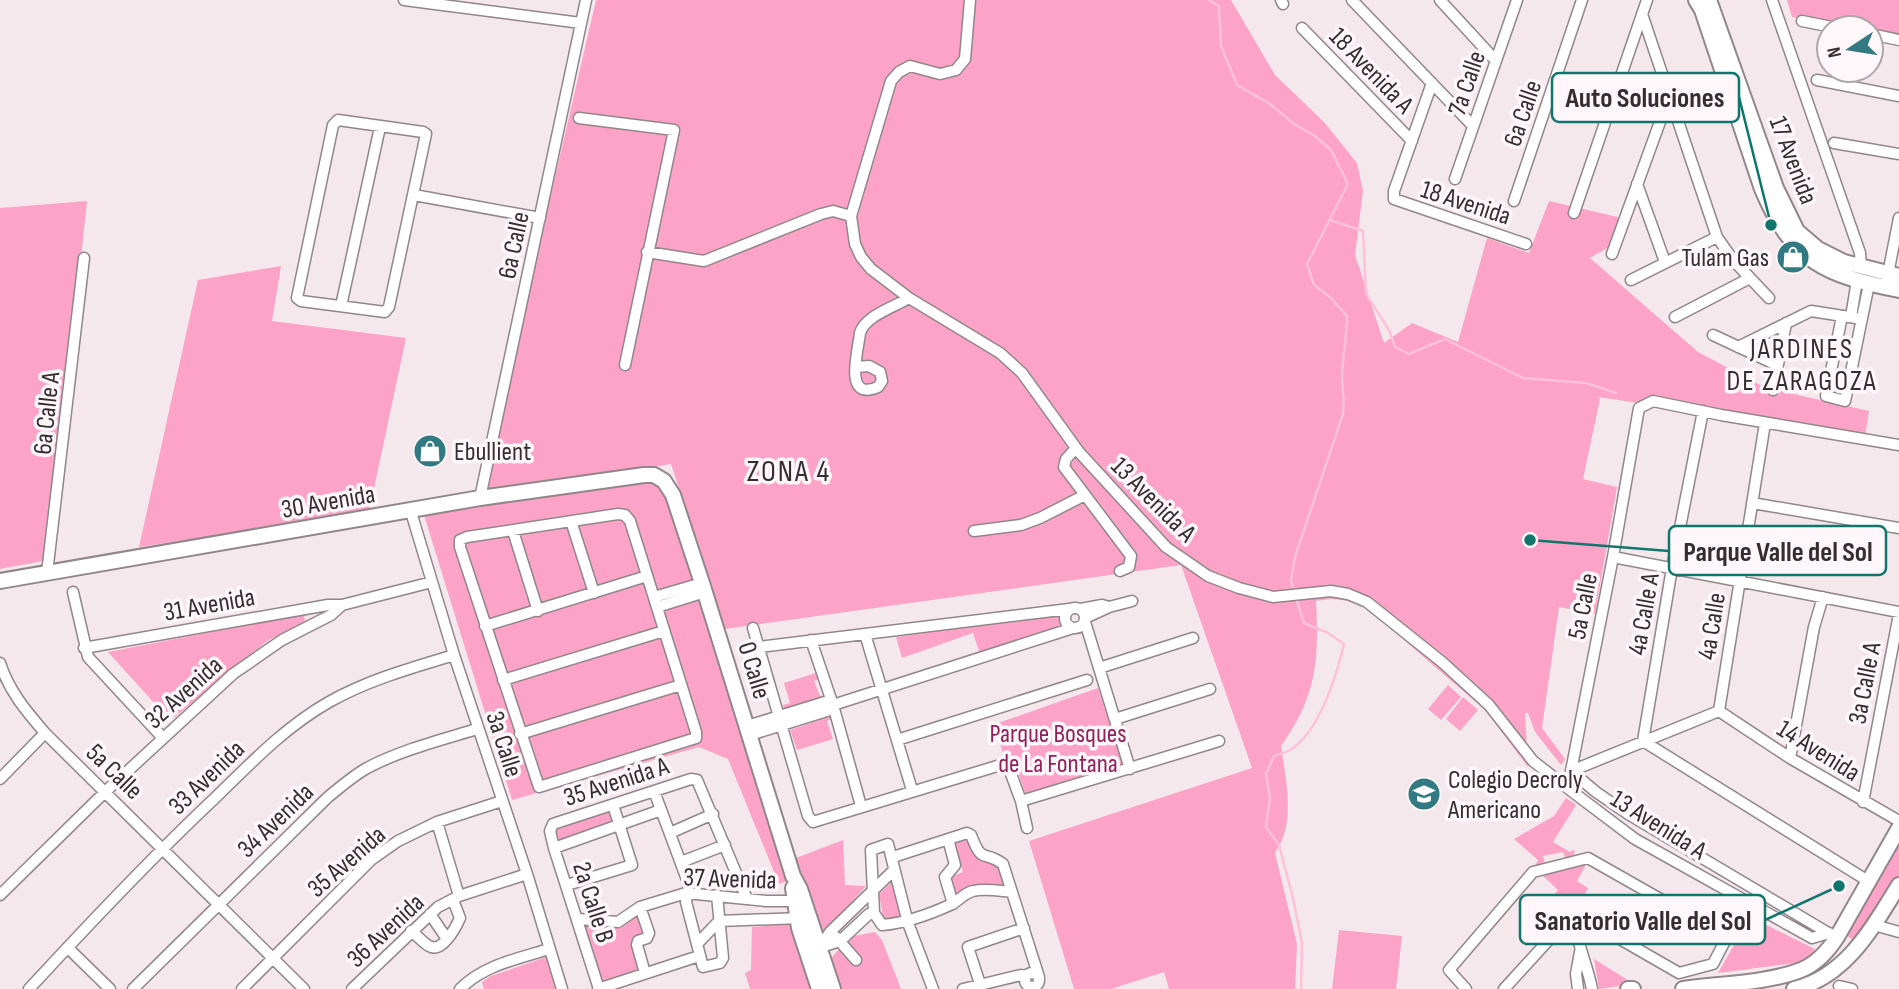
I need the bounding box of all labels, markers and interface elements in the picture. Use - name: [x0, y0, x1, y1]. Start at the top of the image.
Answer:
- north arrow: [1815, 14, 1885, 84]
- street label: 18 Avenida A: [1322, 21, 1420, 121]
- text: N: [1823, 45, 1847, 60]
- street label: 7a Calle: [1442, 47, 1493, 120]
- callout: Auto Soluciones: [1552, 73, 1739, 122]
- street label: 6a Calle: [1498, 76, 1549, 151]
- text: Auto Soluciones: [1565, 82, 1724, 115]
- street label: 17 Avenida: [1762, 112, 1823, 209]
- street label: 18 Avenida: [1417, 174, 1514, 232]
- street label: 6a Calle: [492, 209, 537, 282]
- shop icon: Tulam Gas: [1774, 238, 1812, 276]
- place label: Tulam Gas: [1682, 243, 1769, 274]
- district label: JARDINES DE ZARAGOZA: [1726, 333, 1878, 398]
- street label: 6a Calle A: [28, 369, 67, 456]
- shop icon: Ebullient: [411, 432, 449, 470]
- place label: Ebullient: [454, 437, 531, 468]
- street label: 13 Avenida A: [1104, 451, 1202, 550]
- district label: ZONA 4: [747, 454, 831, 490]
- street label: 30 Avenida: [279, 479, 378, 526]
- callout: Parque Valle del Sol: [1669, 526, 1886, 575]
- text: Parque Valle del Sol: [1683, 536, 1873, 569]
- street label: 4a Calle A: [1622, 570, 1667, 658]
- street label: 5a Calle: [1562, 571, 1605, 642]
- street label: 31 Avenida: [161, 582, 257, 629]
- street label: 4a Calle: [1692, 591, 1733, 662]
- street label: 0 Calle: [730, 638, 777, 703]
- street label: 3a Calle A: [1842, 639, 1889, 727]
- street label: 32 Avenida: [139, 650, 229, 736]
- street label: 3a Calle: [478, 708, 529, 781]
- street label: 14 Avenida: [1771, 714, 1865, 789]
- park label: Parque Bosques de La Fontana: [989, 719, 1127, 780]
- street label: 33 Avenida: [163, 734, 252, 822]
- street label: 5a Calle: [79, 738, 149, 806]
- street label: 35 Avenida A: [560, 751, 674, 814]
- place label: Colegio Decroly Americano: [1447, 765, 1583, 826]
- school or university icon: Colegio Decroly Americano: [1405, 775, 1443, 813]
- street label: 34 Avenida: [232, 777, 321, 865]
- street label: 13 Avenida A: [1604, 784, 1713, 867]
- street label: 35 Avenida: [302, 820, 392, 904]
- street label: 2a Calle B: [565, 858, 620, 947]
- street label: 37 Avenida: [683, 862, 777, 897]
- street label: 36 Avenida: [341, 888, 431, 975]
- callout: Sanatorio Valle del Sol: [1520, 895, 1765, 944]
- text: Sanatorio Valle del Sol: [1535, 905, 1751, 938]

